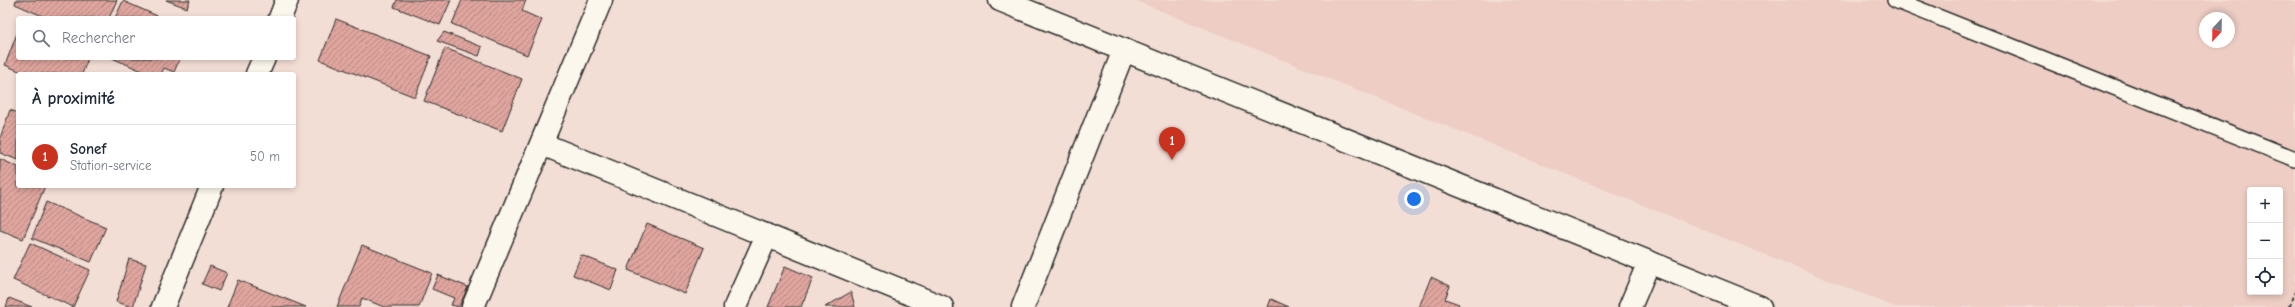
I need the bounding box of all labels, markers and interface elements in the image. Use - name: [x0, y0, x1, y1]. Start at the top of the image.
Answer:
- north arrow: [2199, 12, 2235, 48]
- search box: [16, 16, 296, 60]
- icon: search: [30, 27, 52, 49]
- text: Rechercher: [62, 29, 135, 47]
- text: À proximité: [32, 89, 115, 108]
- pin: 1: [1159, 127, 1185, 160]
- text: Sonef: [70, 140, 106, 158]
- text: 1: [42, 149, 48, 164]
- text: 50 m: [250, 149, 280, 164]
- text: Station-service: [70, 158, 151, 173]
- map controls: [2247, 187, 2283, 295]
- button: +: [2247, 187, 2283, 223]
- your location: [1404, 189, 1424, 209]
- button: −: [2247, 223, 2283, 259]
- button: locate: [2247, 259, 2283, 295]

